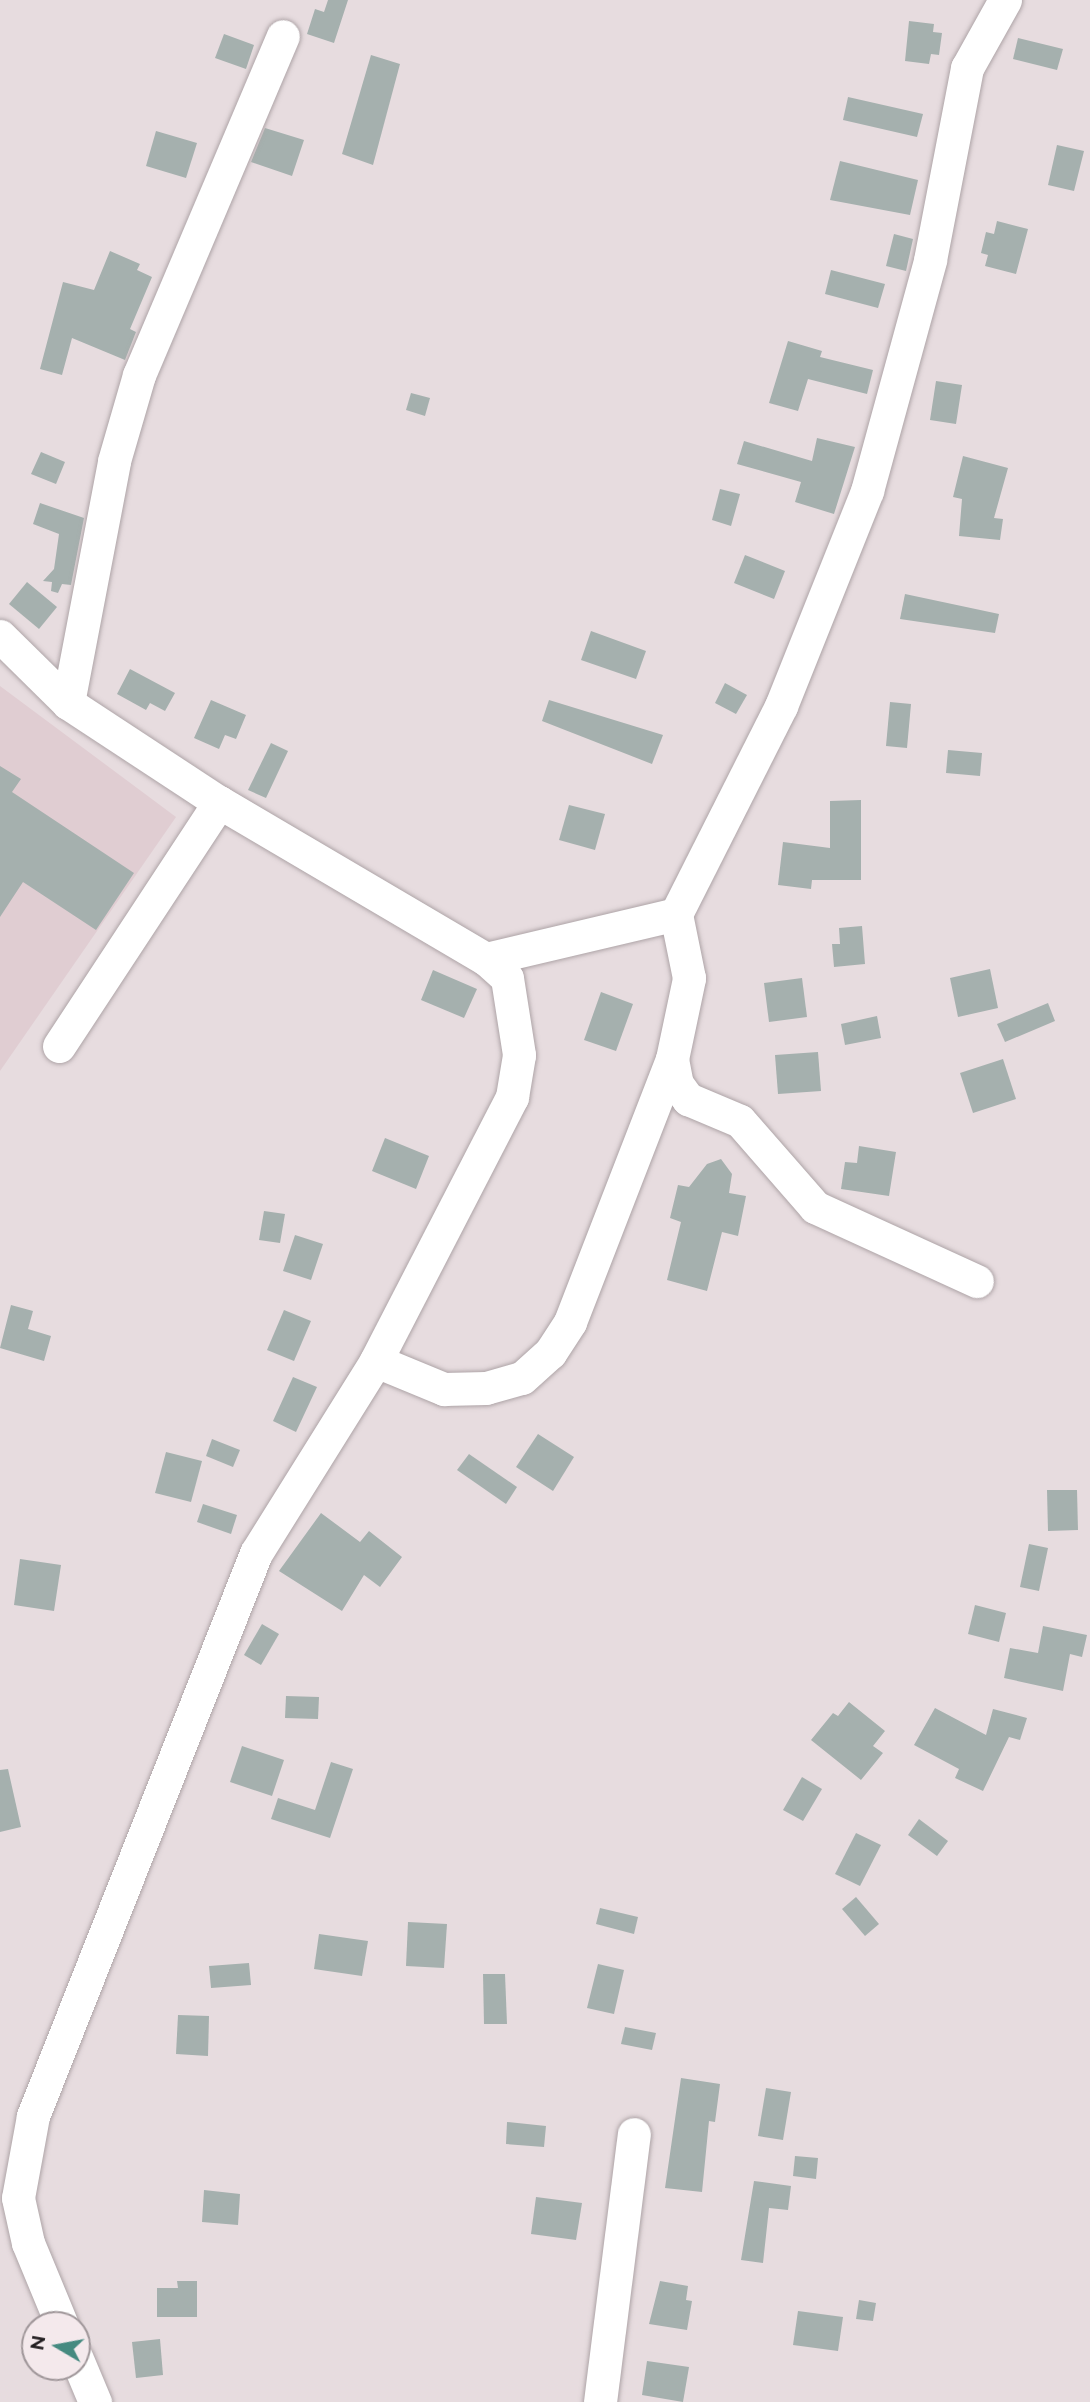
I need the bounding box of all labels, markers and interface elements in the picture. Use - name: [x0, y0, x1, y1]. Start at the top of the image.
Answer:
- north arrow: [21, 2311, 91, 2381]
- text: N: [25, 2334, 49, 2352]

